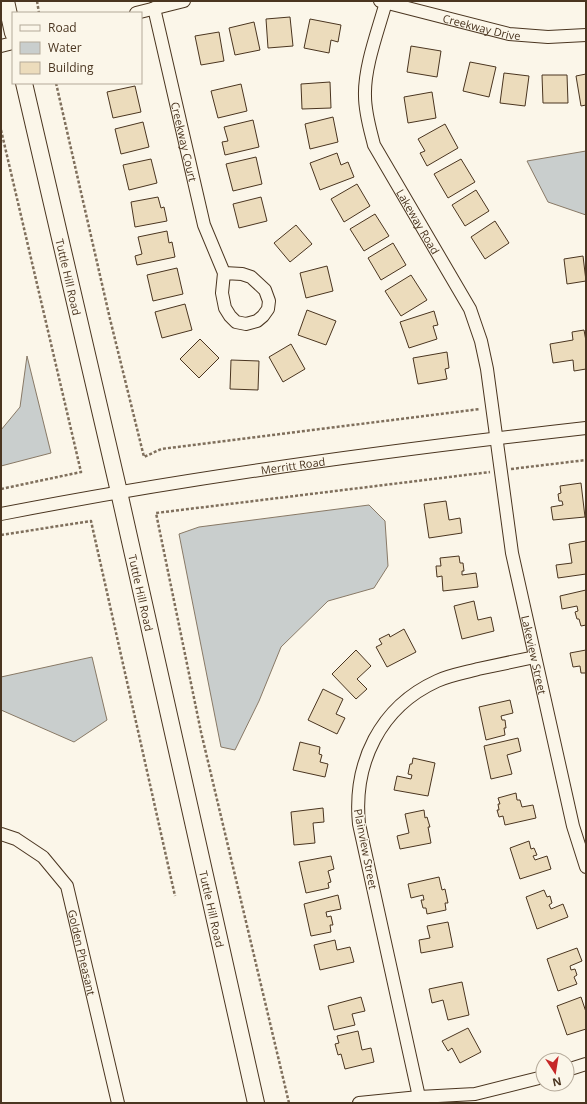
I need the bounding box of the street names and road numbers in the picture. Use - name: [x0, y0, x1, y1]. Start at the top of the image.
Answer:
- street label: Creekway Drive: [441, 10, 521, 42]
- street label: Creekway Court: [168, 100, 201, 183]
- street label: Lakeway Road: [394, 186, 444, 257]
- street label: Tuttle Hill Road: [53, 237, 85, 317]
- street label: Merritt Road: [260, 453, 326, 477]
- street label: Tuttle Hill Road: [126, 553, 157, 632]
- street label: Lakeview Street: [519, 614, 551, 696]
- street label: Plainview Street: [351, 808, 381, 891]
- street label: Tuttle Hill Road: [197, 869, 228, 949]
- street label: Golden Pheasant: [65, 908, 100, 997]

